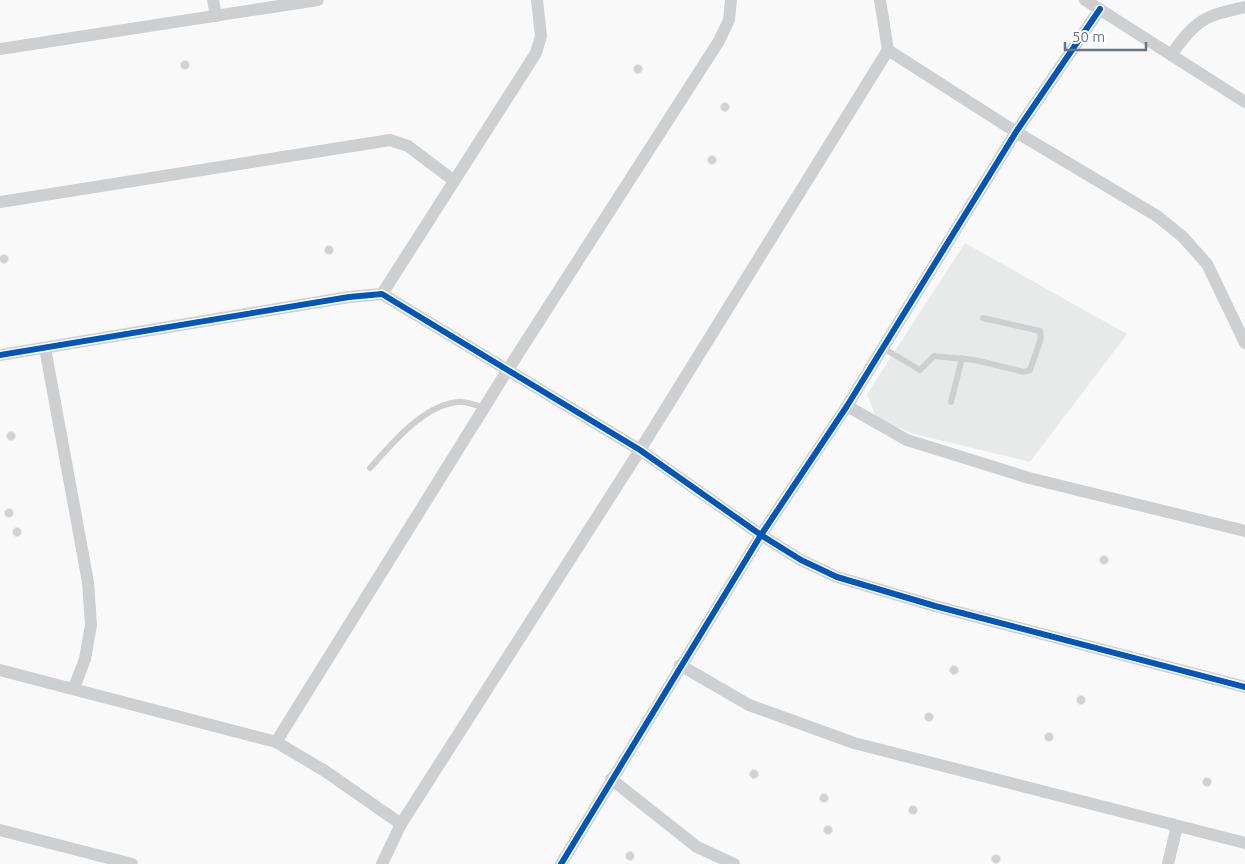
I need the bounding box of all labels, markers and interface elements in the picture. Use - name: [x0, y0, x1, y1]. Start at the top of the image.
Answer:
- scale bar: [1065, 20, 1146, 52]
- text: 50 m: [1072, 28, 1105, 45]

